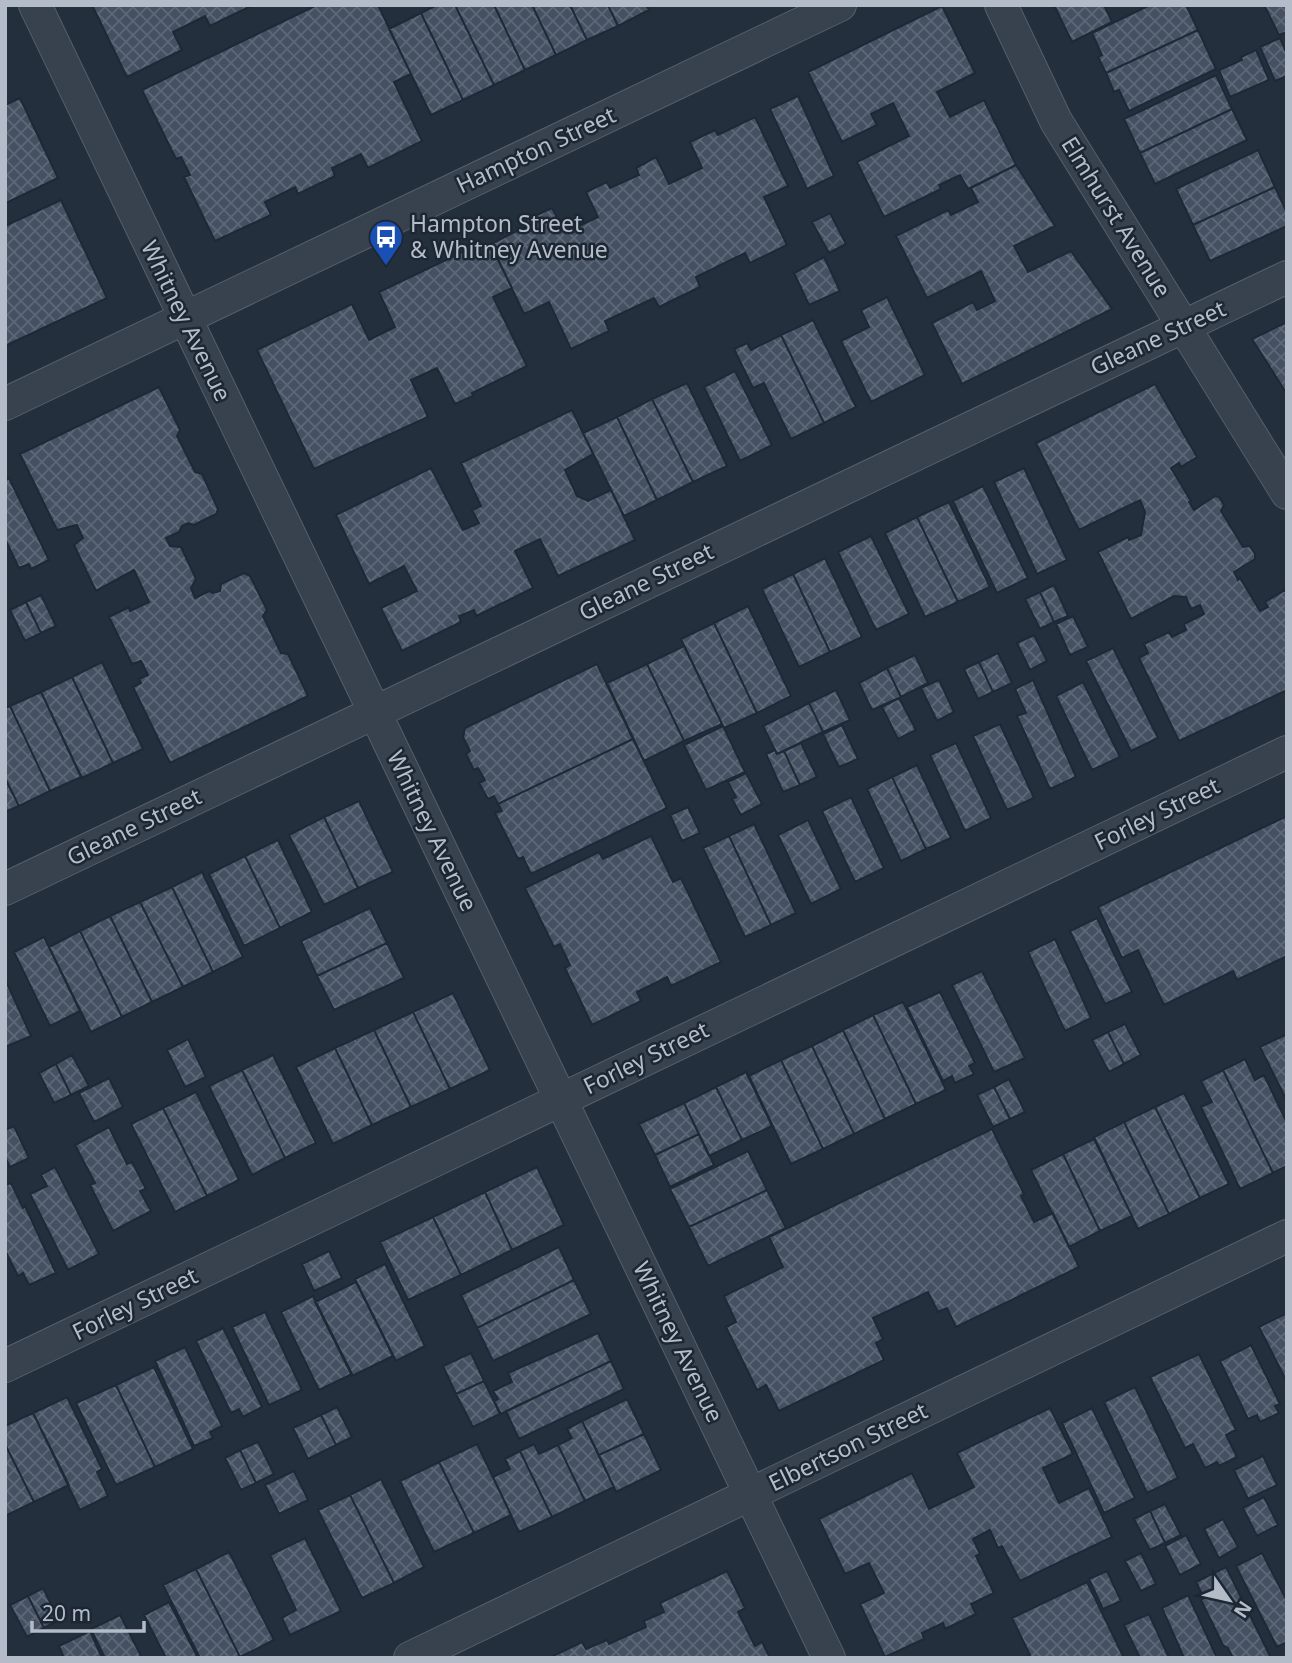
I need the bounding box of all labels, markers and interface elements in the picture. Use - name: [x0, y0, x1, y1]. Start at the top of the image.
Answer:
- street label: Hampton Street: [451, 98, 620, 200]
- street label: Elmhurst Avenue: [1054, 130, 1179, 303]
- place label: Hampton Street & Whitney Avenue: [410, 207, 608, 265]
- bus stop icon: Hampton Street & Whitney Avenue: [367, 218, 405, 267]
- street label: Whitney Avenue: [134, 235, 240, 406]
- street label: Gleane Street: [1085, 292, 1230, 382]
- street label: Gleane Street: [573, 535, 718, 627]
- street label: Whitney Avenue: [380, 745, 486, 916]
- street label: Forley Street: [1089, 769, 1225, 857]
- street label: Gleane Street: [61, 780, 206, 872]
- street label: Forley Street: [578, 1013, 714, 1101]
- street label: Whitney Avenue: [626, 1256, 732, 1427]
- street label: Forley Street: [67, 1259, 203, 1347]
- street label: Elbertson Street: [763, 1394, 932, 1498]
- north arrow: [1194, 1565, 1264, 1635]
- scale bar: [32, 1590, 144, 1634]
- text: N: [1228, 1596, 1258, 1623]
- text: 20 m: [42, 1599, 91, 1627]

